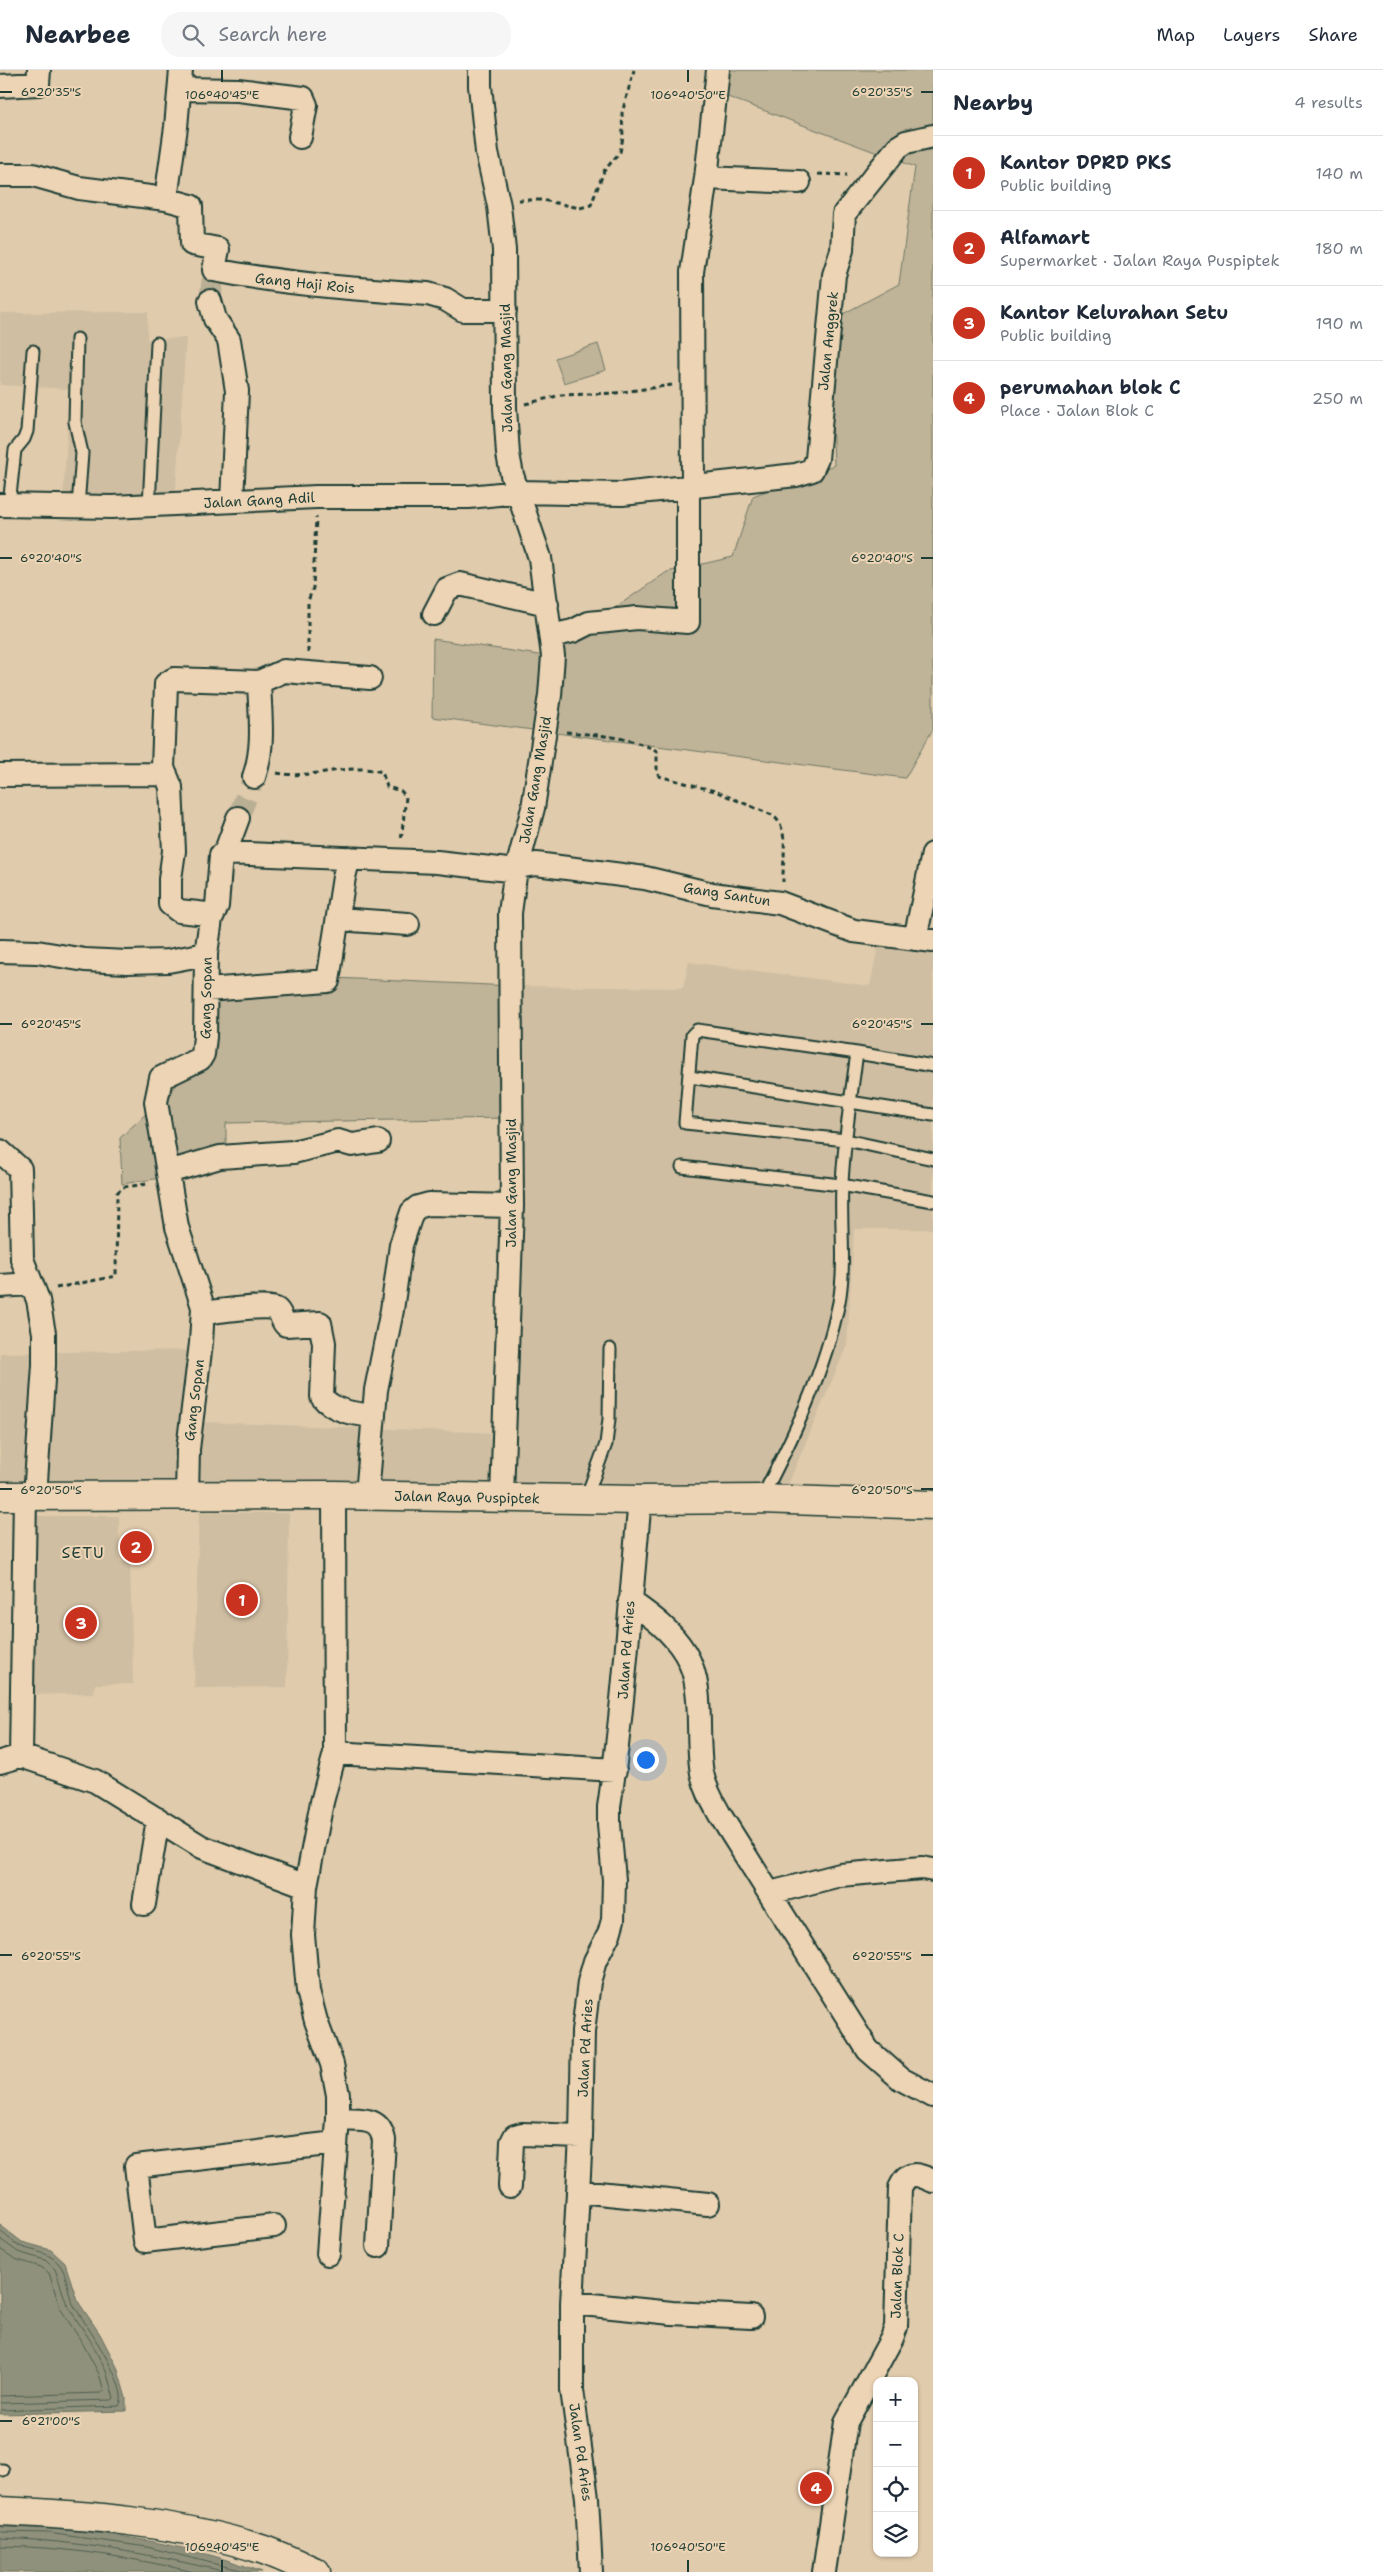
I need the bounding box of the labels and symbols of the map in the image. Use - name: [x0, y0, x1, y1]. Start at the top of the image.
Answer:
- text: 6°20'35"S: [21, 84, 82, 100]
- text: 6°20'35"S: [852, 84, 913, 100]
- text: 106°40'45"E: [185, 87, 259, 103]
- text: 106°40'50"E: [650, 87, 726, 103]
- street label: Gang Haji Rois: [254, 269, 356, 297]
- street label: Jalan Anggrek: [814, 290, 842, 392]
- street label: Jalan Gang Masjid: [496, 303, 516, 433]
- street label: Jalan Gang Adil: [203, 488, 316, 512]
- text: 6°20'40"S: [20, 550, 82, 566]
- text: 6°20'40"S: [851, 550, 913, 566]
- street label: Jalan Gang Masjid: [515, 715, 555, 845]
- street label: Gang Santun: [682, 878, 772, 910]
- street label: Gang Sopan: [196, 956, 216, 1039]
- text: 6°20'45"S: [21, 1016, 82, 1032]
- text: 6°20'45"S: [852, 1016, 913, 1032]
- street label: Jalan Gang Masjid: [502, 1118, 520, 1248]
- street label: Gang Sopan: [180, 1358, 208, 1442]
- text: 6°20'50"S: [20, 1482, 82, 1498]
- text: 6°20'50"S: [851, 1482, 913, 1498]
- street label: Jalan Raya Puspiptek: [394, 1487, 540, 1507]
- pin: 2: [120, 1528, 152, 1566]
- district label: SETU: [61, 1542, 105, 1563]
- pin: 1: [226, 1581, 258, 1619]
- street label: Jalan Pd Aries: [614, 1600, 638, 1700]
- pin: 3: [65, 1604, 97, 1642]
- your location: [633, 1747, 659, 1773]
- text: 6°20'55"S: [21, 1948, 81, 1964]
- text: 6°20'55"S: [852, 1948, 912, 1964]
- street label: Jalan Pd Aries: [573, 1998, 597, 2098]
- street label: Jalan Blok C: [887, 2233, 907, 2319]
- street label: Jalan Pd Aries: [565, 2402, 597, 2502]
- text: 6°21'00"S: [22, 2413, 81, 2429]
- pin: 4: [800, 2469, 832, 2507]
- text: 106°40'45"E: [185, 2539, 259, 2555]
- text: 106°40'50"E: [650, 2539, 726, 2555]

